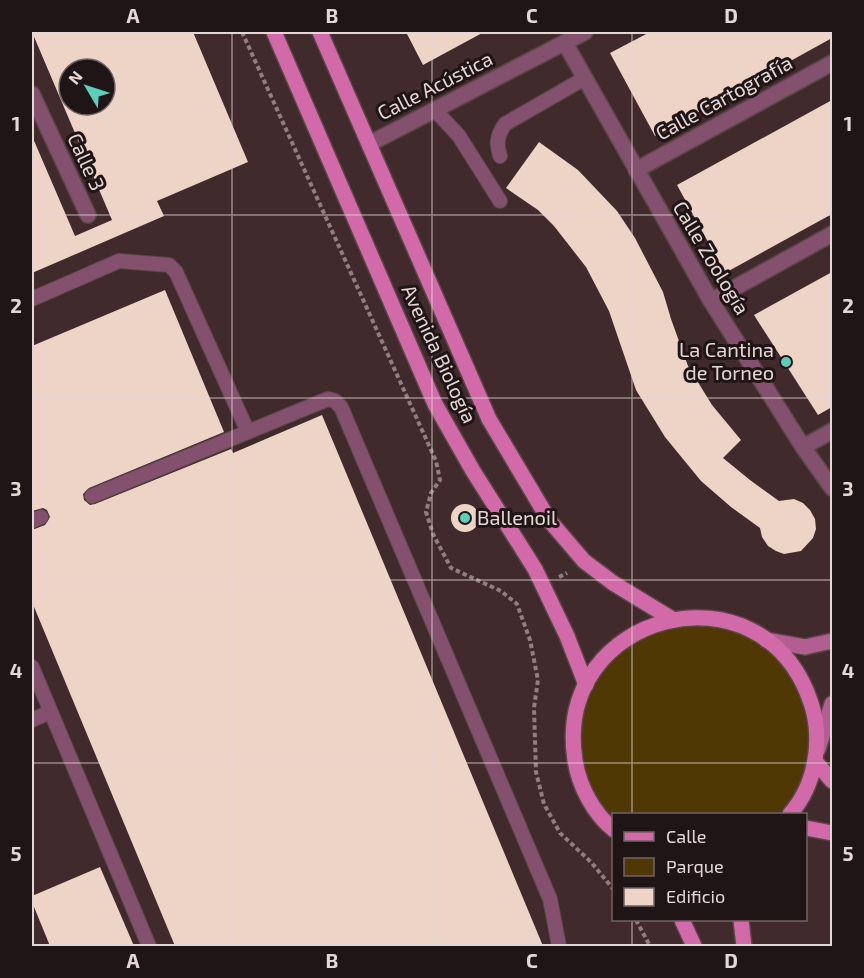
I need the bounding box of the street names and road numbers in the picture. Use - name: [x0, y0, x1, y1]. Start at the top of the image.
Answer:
- street label: Calle Acústica: [373, 46, 496, 124]
- street label: Calle Cartografía: [651, 50, 796, 145]
- street label: Calle 3: [63, 129, 111, 194]
- street label: Calle Zoología: [669, 196, 755, 318]
- street label: Avenida Biología: [397, 281, 482, 427]

